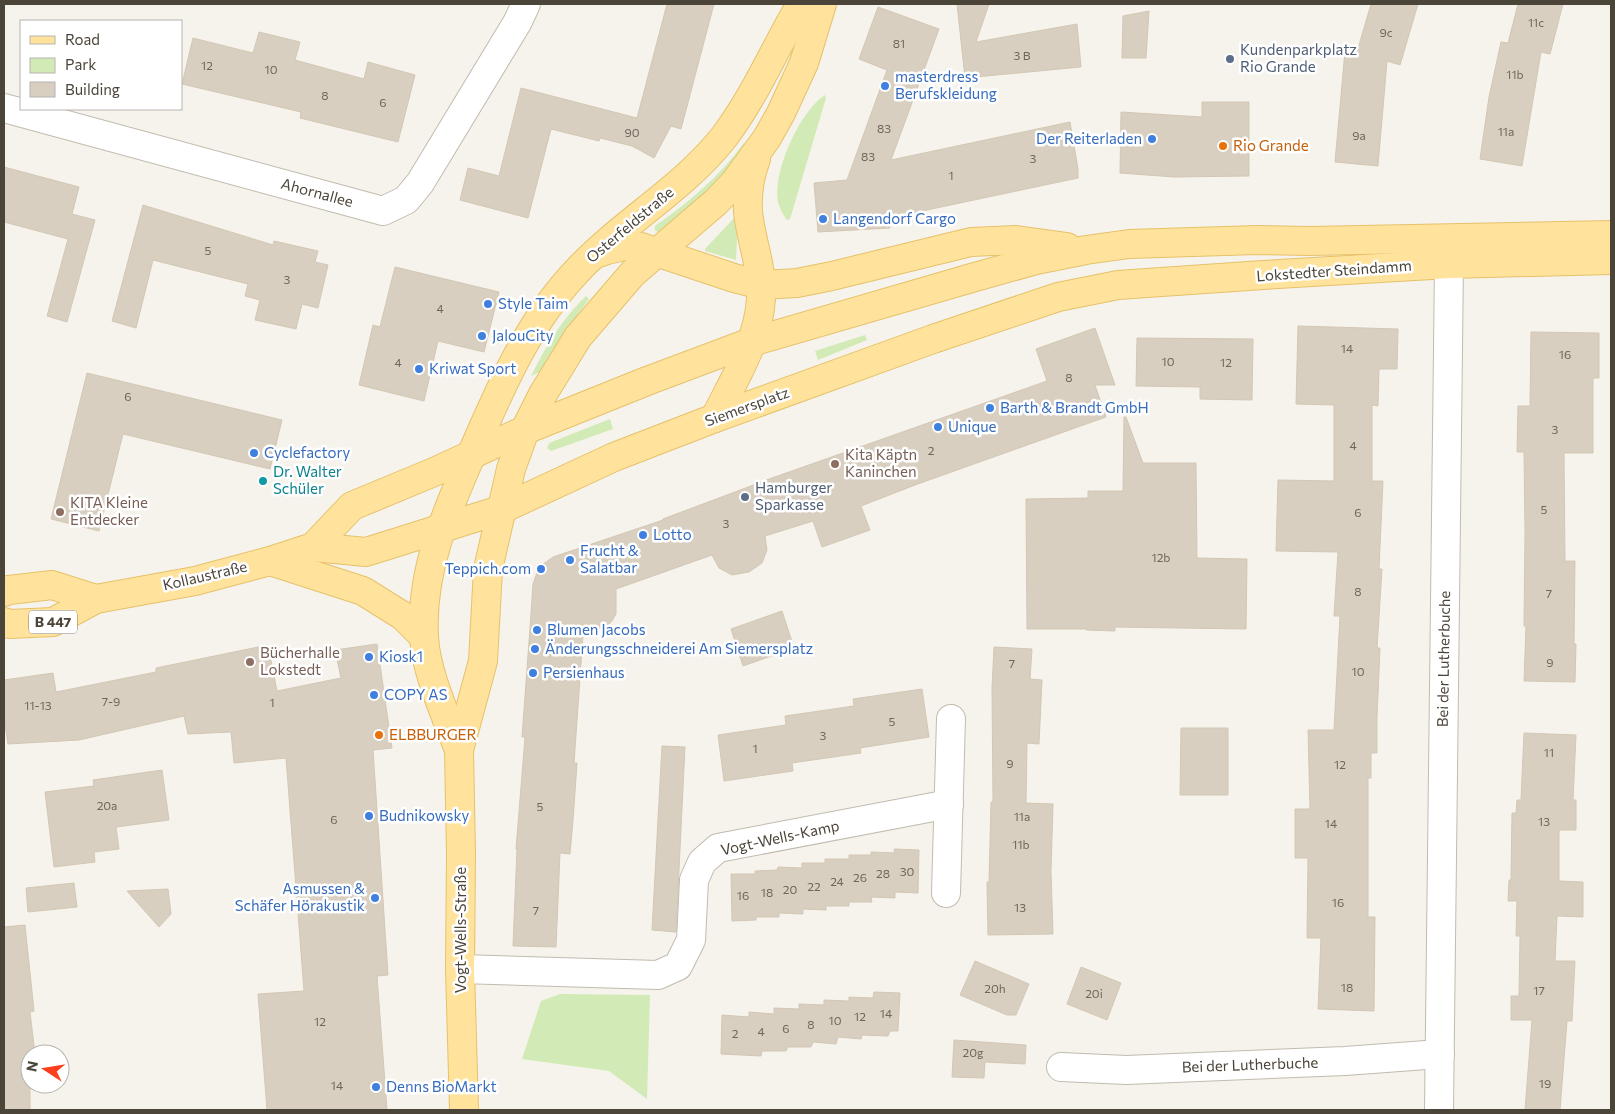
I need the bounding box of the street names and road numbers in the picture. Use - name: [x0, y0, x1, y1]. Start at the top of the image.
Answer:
- street label: Ahornallee: [279, 174, 355, 210]
- street label: Osterfeldstraße: [582, 182, 677, 266]
- street label: Lokstedter Steindamm: [1256, 256, 1412, 284]
- street label: Siemersplatz: [702, 383, 791, 430]
- street label: Kollaustraße: [161, 557, 249, 593]
- street label: Bei der Lutherbuche: [1433, 590, 1453, 727]
- road number: B 447: [29, 610, 77, 634]
- street label: Vogt-Wells-Kamp: [719, 816, 841, 858]
- street label: Vogt-Wells-Straße: [451, 867, 469, 993]
- street label: Bei der Lutherbuche: [1181, 1053, 1319, 1075]

